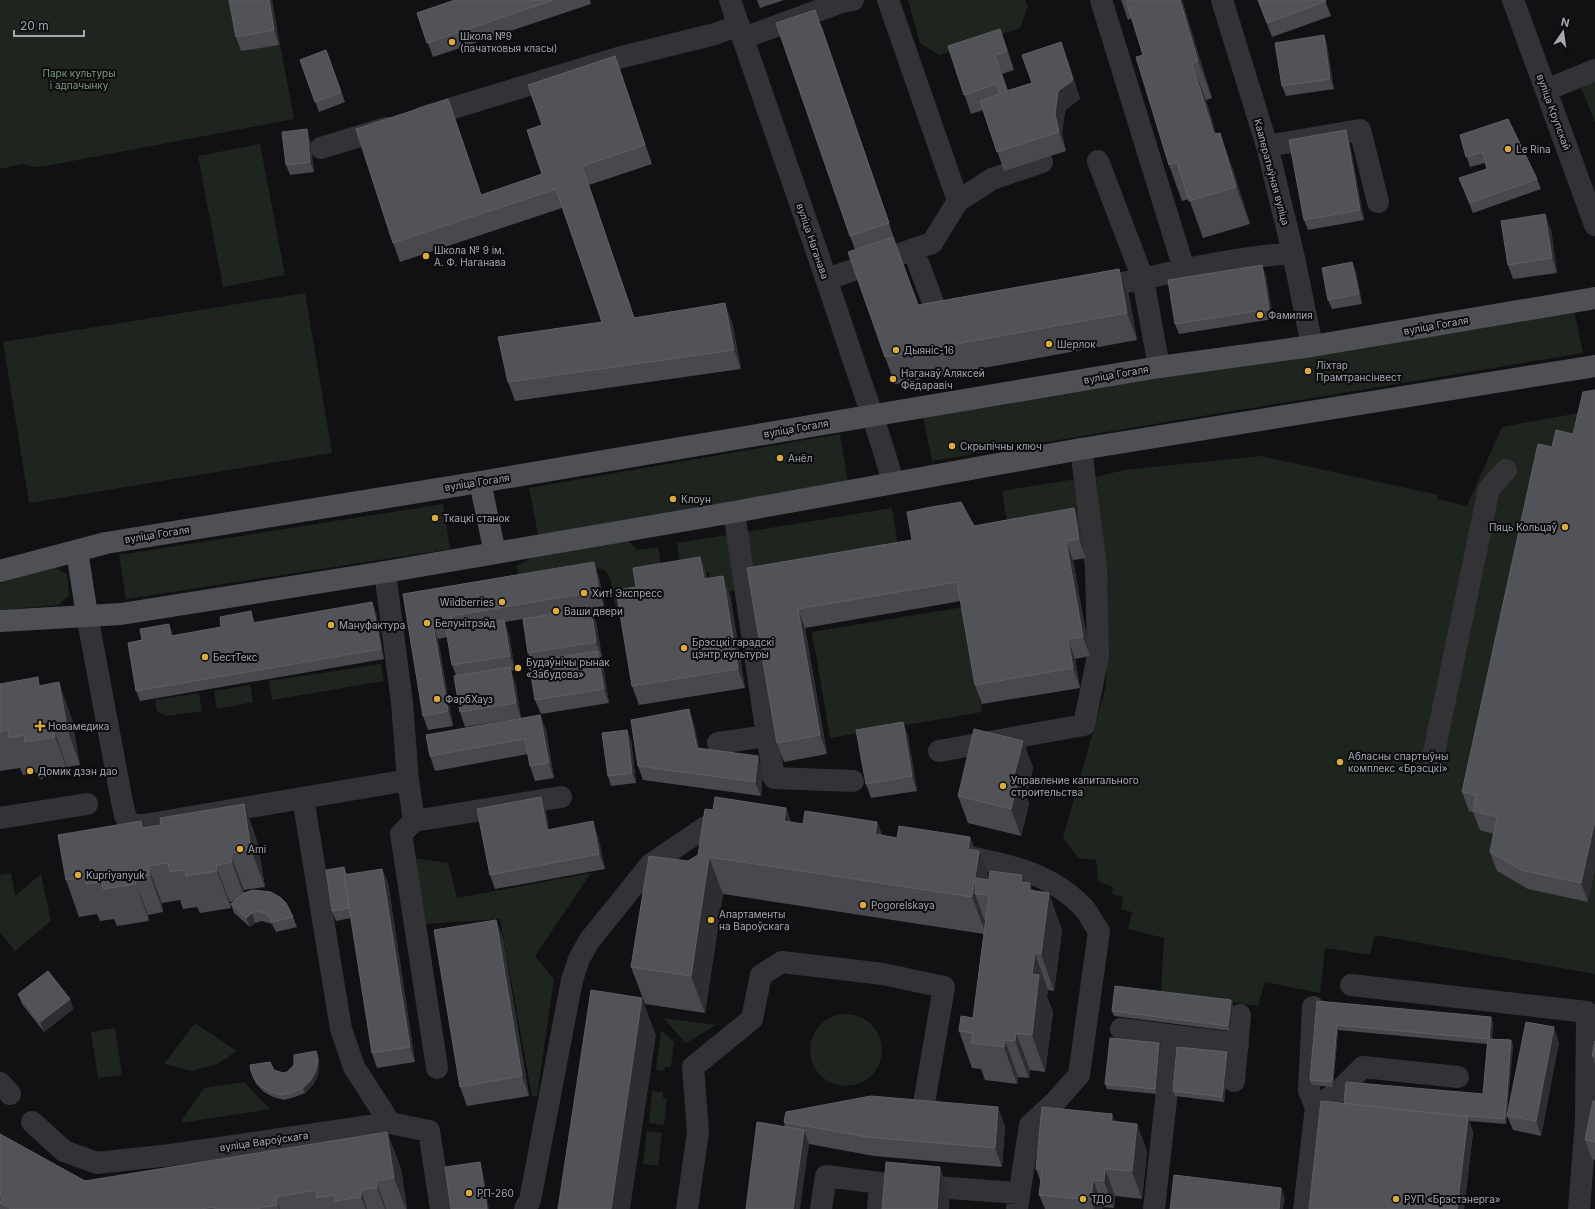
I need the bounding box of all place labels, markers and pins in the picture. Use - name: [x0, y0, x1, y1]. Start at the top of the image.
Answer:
- place label: Школа №9 (пачатковыя класы): [460, 30, 557, 54]
- marker: Школа №9 (пачатковыя класы): [447, 37, 457, 47]
- place label: Le Rina: [1516, 143, 1551, 155]
- marker: Le Rina: [1503, 144, 1513, 154]
- place label: Школа № 9 ім. А. Ф. Наганава: [434, 244, 506, 268]
- marker: Школа № 9 ім. А. Ф. Наганава: [421, 251, 431, 261]
- place label: Фамилия: [1268, 309, 1313, 321]
- marker: Фамилия: [1255, 310, 1265, 320]
- place label: Шерлок: [1057, 338, 1096, 350]
- marker: Шерлок: [1044, 339, 1054, 349]
- place label: Дыяніс-16: [904, 344, 954, 356]
- marker: Дыяніс-16: [891, 345, 901, 355]
- place label: Ліхтар Прамтрансінвест: [1316, 359, 1402, 383]
- marker: Ліхтар Прамтрансінвест: [1303, 366, 1313, 376]
- place label: Наганаў Аляксей Фёдаравіч: [901, 367, 985, 391]
- marker: Наганаў Аляксей Фёдаравіч: [888, 374, 898, 384]
- place label: Скрыпічны ключ: [960, 440, 1042, 452]
- marker: Скрыпічны ключ: [947, 441, 957, 451]
- place label: Анёл: [788, 452, 812, 464]
- marker: Анёл: [775, 453, 785, 463]
- place label: Клоун: [681, 493, 711, 505]
- marker: Клоун: [668, 494, 678, 504]
- place label: Ткацкі станок: [443, 512, 510, 524]
- marker: Ткацкі станок: [430, 513, 440, 523]
- place label: Пяць Кольцаў: [1489, 521, 1557, 533]
- marker: Пяць Кольцаў: [1560, 522, 1570, 532]
- place label: Хит! Экспресс: [592, 587, 663, 599]
- marker: Хит! Экспресс: [579, 588, 589, 598]
- place label: Wildberries: [440, 596, 494, 608]
- marker: Wildberries: [497, 597, 507, 607]
- place label: Ваши двери: [564, 605, 623, 617]
- marker: Ваши двери: [551, 606, 561, 616]
- place label: Белунітрэйд: [435, 617, 496, 629]
- marker: Белунітрэйд: [422, 618, 432, 628]
- place label: Мануфактура: [339, 619, 405, 631]
- marker: Мануфактура: [326, 620, 336, 630]
- place label: Брэсцкі гарадскі цэнтр культуры: [692, 636, 774, 660]
- marker: Брэсцкі гарадскі цэнтр культуры: [679, 643, 689, 653]
- place label: БестТекс: [213, 651, 258, 663]
- marker: БестТекс: [200, 652, 210, 662]
- place label: Будаўнічы рынак «Забудова»: [526, 656, 610, 680]
- marker: Будаўнічы рынак «Забудова»: [513, 663, 523, 673]
- place label: ФарбХауз: [445, 693, 493, 705]
- marker: ФарбХауз: [432, 694, 442, 704]
- place label: Новамедика: [48, 720, 109, 732]
- marker: Новамедика: [35, 721, 45, 731]
- place label: Абласны спартыўны комплекс «Брэсцкі»: [1348, 750, 1448, 774]
- marker: Абласны спартыўны комплекс «Брэсцкі»: [1335, 757, 1345, 767]
- place label: Домик дзэн дао: [38, 765, 118, 777]
- marker: Домик дзэн дао: [25, 766, 35, 776]
- place label: Управление капитального строительства: [1011, 774, 1139, 798]
- marker: Управление капитального строительства: [998, 781, 1008, 791]
- place label: Ami: [248, 843, 266, 855]
- marker: Ami: [235, 844, 245, 854]
- place label: Kupriyanyuk: [86, 869, 145, 881]
- marker: Kupriyanyuk: [73, 870, 83, 880]
- place label: Pogorelskaya: [871, 899, 935, 911]
- marker: Pogorelskaya: [858, 900, 868, 910]
- place label: Апартаменты на Вароўскага: [719, 908, 790, 932]
- marker: Апартаменты на Вароўскага: [706, 915, 716, 925]
- place label: РП-260: [477, 1187, 514, 1199]
- marker: РП-260: [464, 1188, 474, 1198]
- place label: ТДО: [1091, 1193, 1112, 1205]
- place label: РУП «Брэстэнерга»: [1404, 1193, 1501, 1205]
- marker: ТДО: [1078, 1194, 1088, 1204]
- marker: РУП «Брэстэнерга»: [1391, 1194, 1401, 1204]

